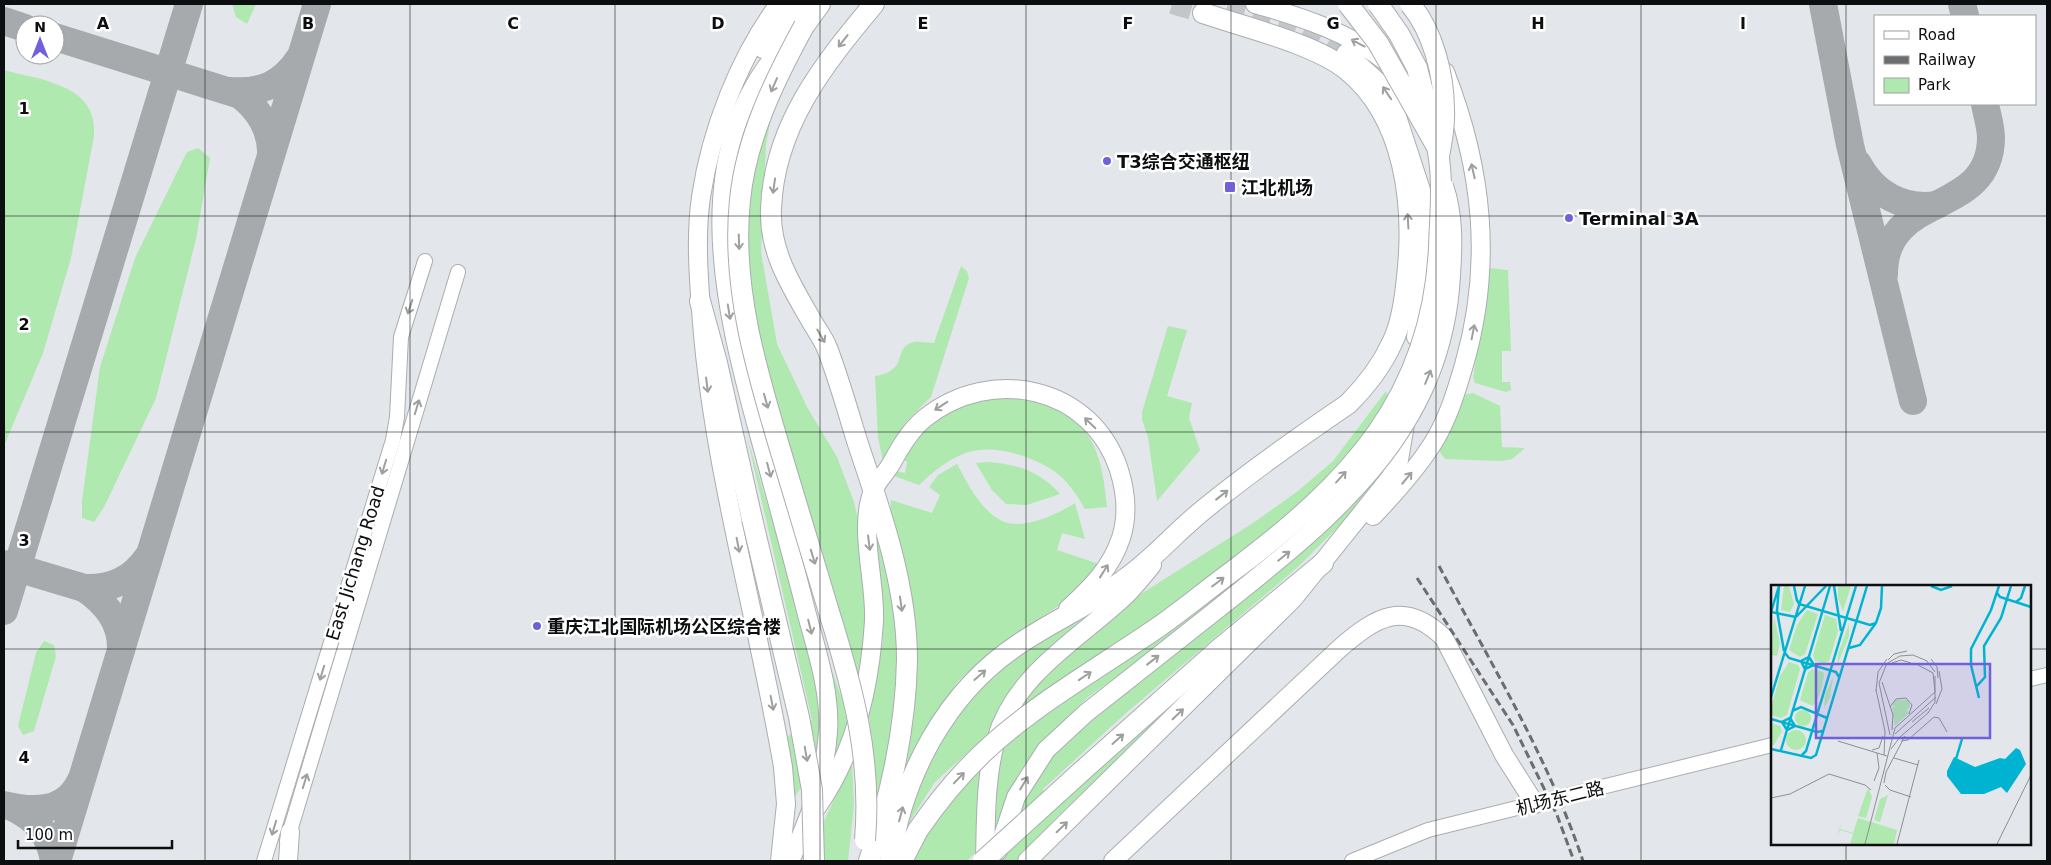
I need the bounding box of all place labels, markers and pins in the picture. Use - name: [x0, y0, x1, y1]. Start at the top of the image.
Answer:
- place label: T3综合交通枢纽: [1117, 151, 1250, 172]
- marker: T3综合交通枢纽: [1101, 155, 1113, 167]
- place label: 江北机场: [1241, 177, 1313, 198]
- marker: 江北机场: [1223, 180, 1237, 194]
- place label: Terminal 3A: [1579, 208, 1699, 229]
- marker: Terminal 3A: [1563, 212, 1575, 224]
- place label: 重庆江北国际机场公区综合楼: [547, 616, 781, 637]
- marker: 重庆江北国际机场公区综合楼: [531, 620, 543, 632]

